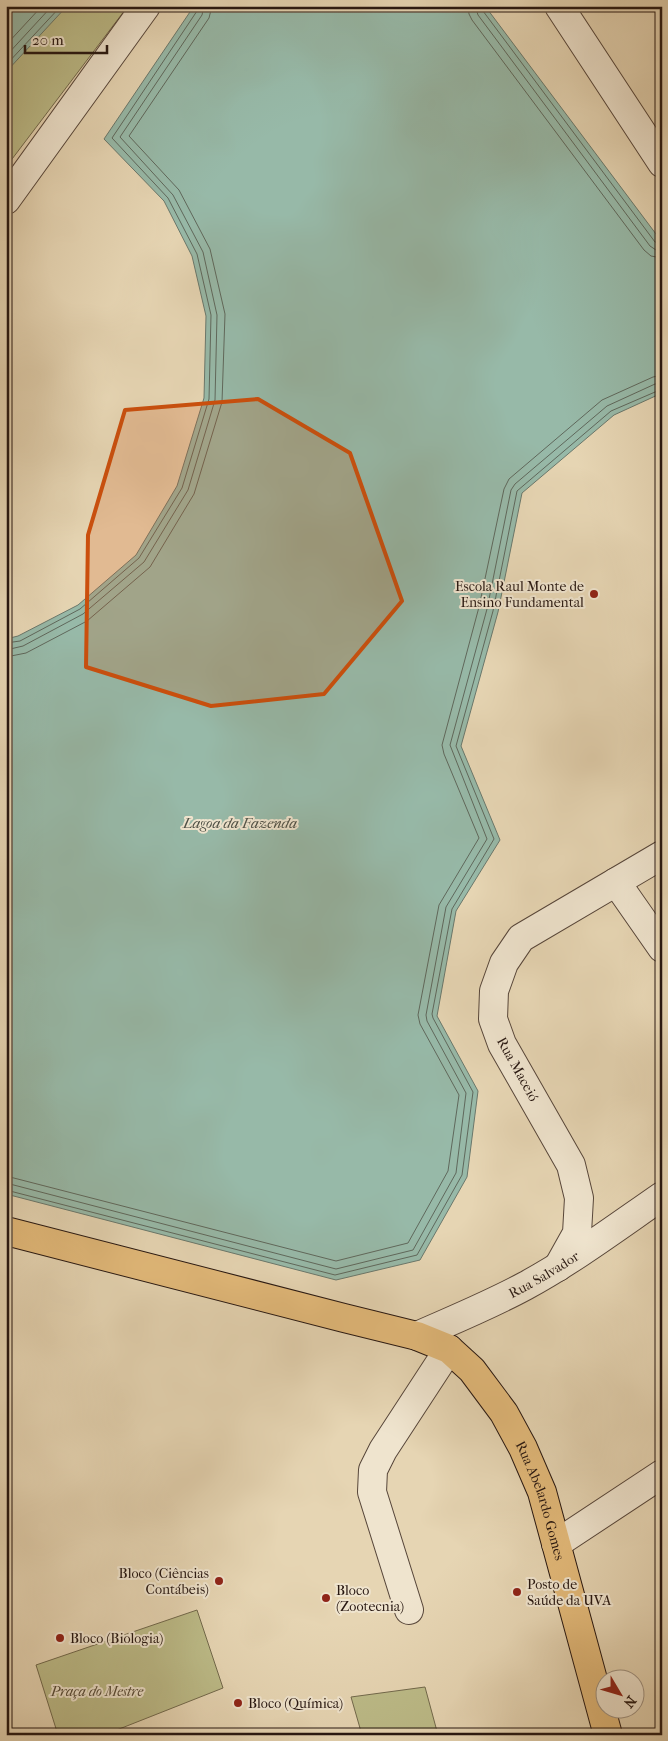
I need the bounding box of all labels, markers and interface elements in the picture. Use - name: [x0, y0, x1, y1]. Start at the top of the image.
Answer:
- scale bar: [25, 22, 108, 54]
- text: 20 m: [32, 31, 64, 49]
- place label: Escola Raul Monte de Ensino Fundamental: [455, 578, 584, 611]
- marker: Escola Raul Monte de Ensino Fundamental: [588, 588, 600, 600]
- water label: Lagoa da Fazenda: [182, 814, 297, 832]
- street label: Rua Maceió: [493, 1034, 542, 1104]
- street label: Rua Salvador: [506, 1248, 582, 1302]
- street label: Rua Abelardo Gomes: [512, 1438, 568, 1562]
- place label: Bloco (Ciências Contábeis): [119, 1565, 209, 1598]
- marker: Bloco (Ciências Contábeis): [213, 1575, 225, 1587]
- place label: Posto de Saúde da UVA: [527, 1576, 612, 1609]
- place label: Bloco (Zootecnia): [336, 1582, 404, 1615]
- marker: Posto de Saúde da UVA: [511, 1586, 523, 1598]
- marker: Bloco (Zootecnia): [320, 1592, 332, 1604]
- place label: Bloco (Biologia): [70, 1630, 163, 1647]
- marker: Bloco (Biologia): [54, 1632, 66, 1644]
- north arrow: [596, 1668, 646, 1718]
- park label: Praça do Mestre: [50, 1683, 144, 1700]
- text: N: [620, 1692, 640, 1711]
- place label: Bloco (Química): [248, 1695, 343, 1712]
- marker: Bloco (Química): [232, 1697, 244, 1709]

